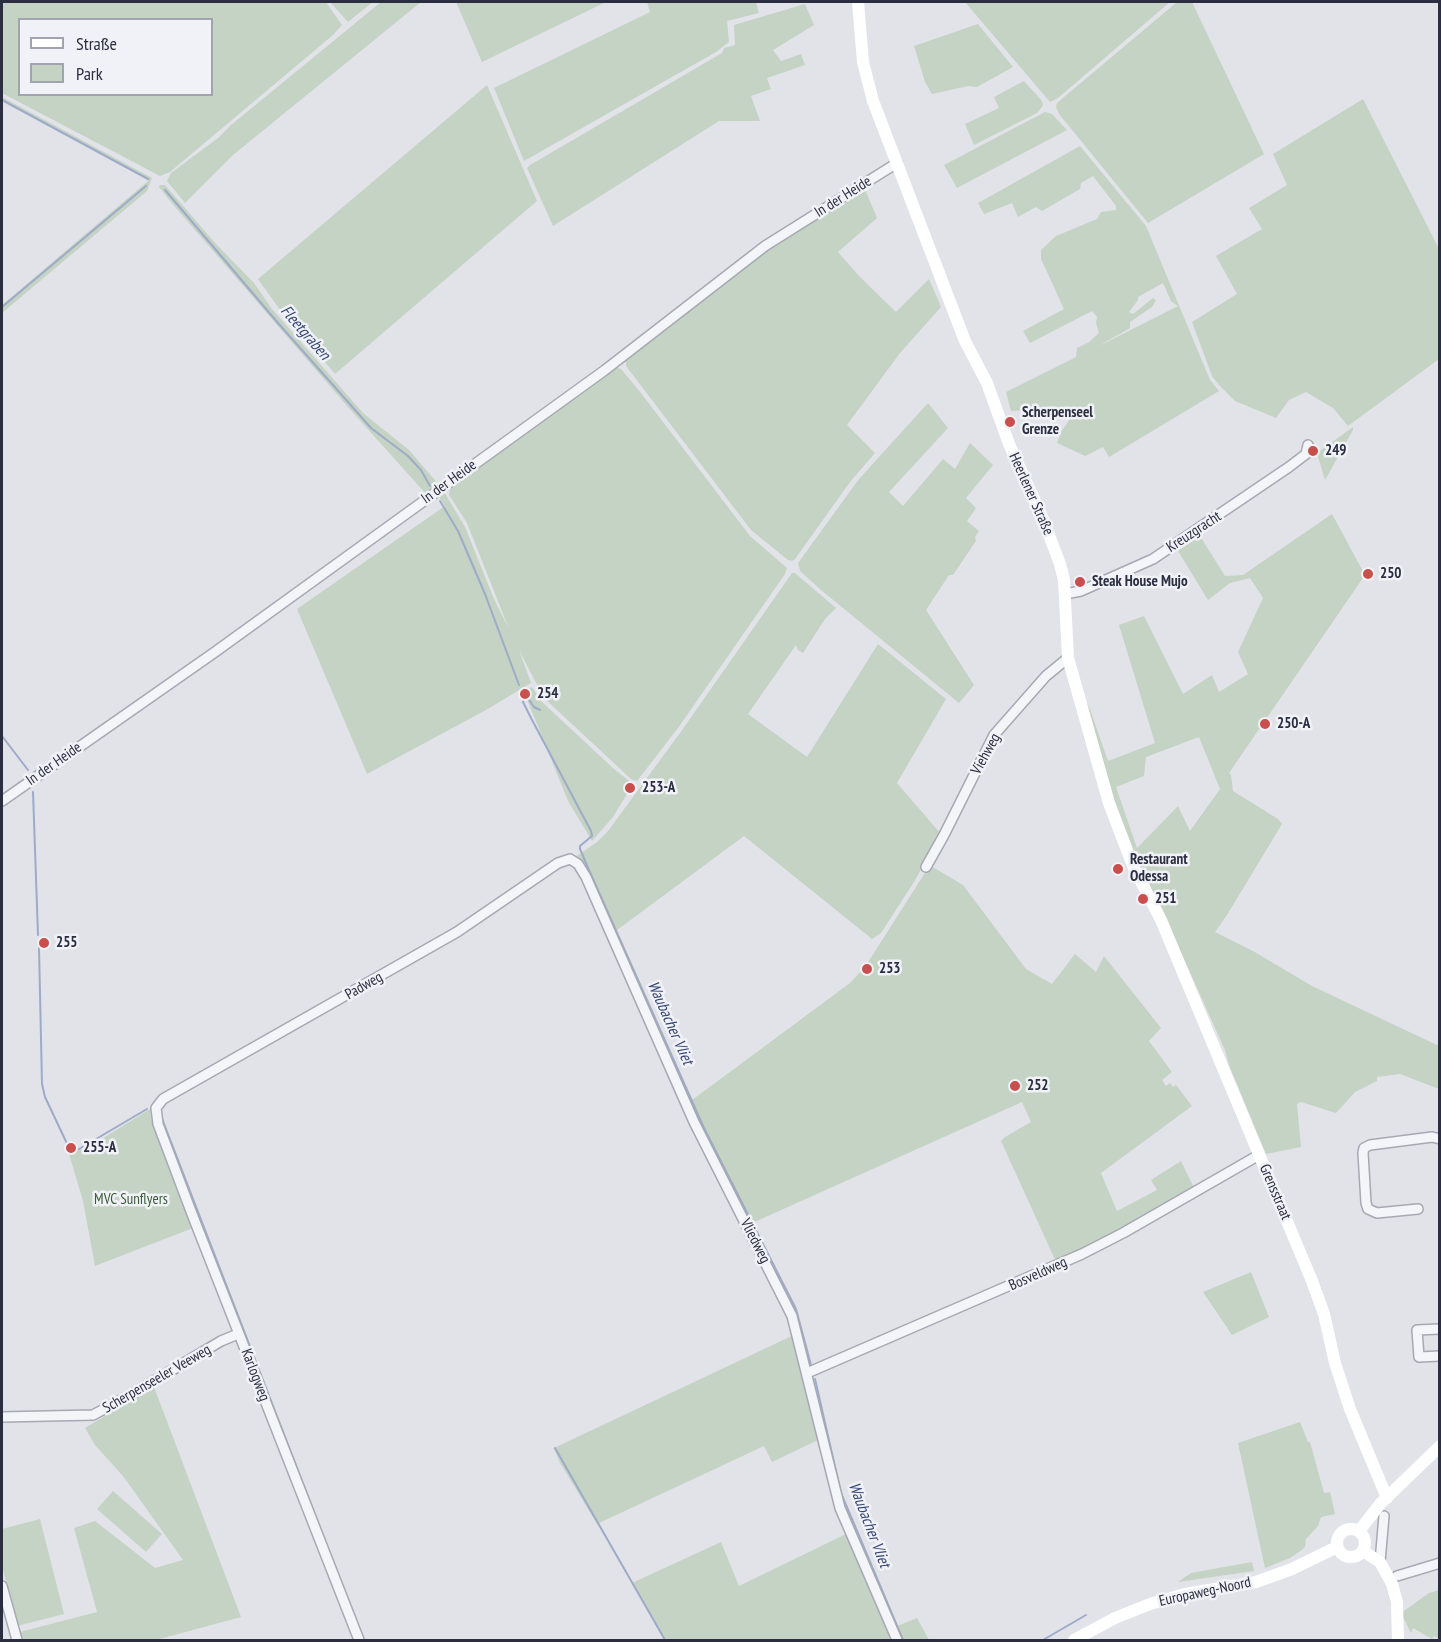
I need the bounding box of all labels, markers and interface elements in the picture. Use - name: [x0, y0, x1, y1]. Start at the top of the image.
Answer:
- legend: [18, 18, 213, 96]
- text: Straße: [76, 32, 117, 55]
- text: Park: [76, 62, 103, 85]
- street label: In der Heide: [811, 173, 875, 221]
- water label: Fleetgraben: [276, 302, 334, 364]
- place label: Scherpenseel Grenze: [1022, 404, 1093, 439]
- marker: Scherpenseel Grenze: [1003, 415, 1017, 429]
- place label: 249: [1325, 442, 1347, 460]
- marker: 249: [1306, 444, 1320, 458]
- street label: Heerlener Straße: [1005, 450, 1057, 538]
- street label: In der Heide: [418, 456, 480, 508]
- street label: Kreuzgracht: [1163, 508, 1225, 556]
- place label: 250: [1380, 565, 1402, 583]
- marker: 250: [1361, 567, 1375, 581]
- place label: Steak House Mujo: [1092, 573, 1188, 591]
- marker: Steak House Mujo: [1073, 575, 1087, 589]
- place label: 254: [537, 685, 559, 703]
- marker: 254: [518, 687, 532, 701]
- place label: 250-A: [1277, 715, 1310, 733]
- marker: 250-A: [1258, 717, 1272, 731]
- street label: Viehweg: [967, 730, 1005, 778]
- street label: In der Heide: [23, 738, 85, 790]
- place label: 253-A: [642, 779, 675, 797]
- marker: 253-A: [623, 781, 637, 795]
- place label: Restaurant Odessa: [1130, 851, 1188, 886]
- marker: Restaurant Odessa: [1111, 862, 1125, 876]
- place label: 251: [1155, 890, 1177, 908]
- marker: 251: [1136, 892, 1150, 906]
- place label: 255: [56, 934, 78, 952]
- marker: 255: [37, 936, 51, 950]
- place label: 253: [879, 960, 901, 978]
- marker: 253: [860, 962, 874, 976]
- street label: Padweg: [342, 968, 386, 1004]
- water label: Waubacher Vliet: [643, 978, 697, 1068]
- place label: 252: [1027, 1077, 1049, 1095]
- marker: 252: [1008, 1079, 1022, 1093]
- place label: 255-A: [83, 1139, 116, 1157]
- marker: 255-A: [64, 1141, 78, 1155]
- street label: Grensstraat: [1255, 1161, 1295, 1223]
- park label: MVC Sunflyers: [94, 1191, 168, 1209]
- street label: Vliedweg: [736, 1216, 774, 1266]
- street label: Bosveldweg: [1006, 1253, 1070, 1295]
- street label: Scherpenseeler Veeweg: [100, 1341, 214, 1417]
- street label: Karlogweg: [237, 1346, 273, 1404]
- water label: Waubacher Vliet: [844, 1480, 894, 1570]
- street label: Europaweg-Noord: [1157, 1573, 1253, 1611]

